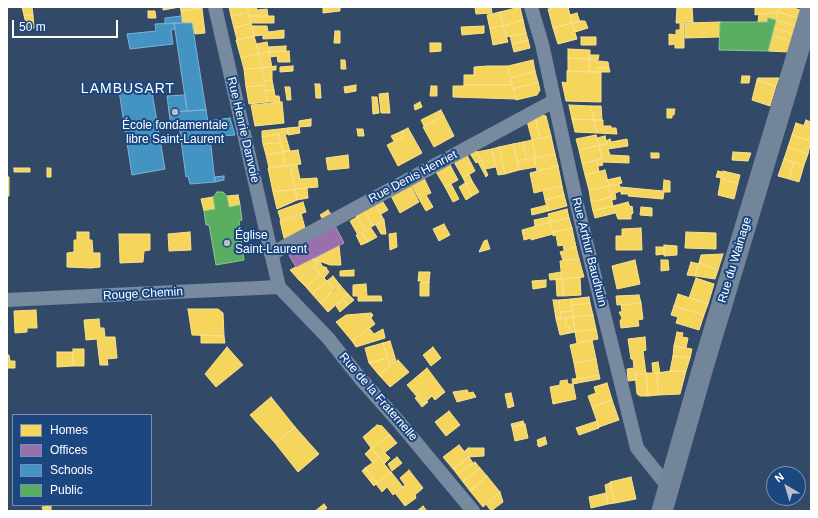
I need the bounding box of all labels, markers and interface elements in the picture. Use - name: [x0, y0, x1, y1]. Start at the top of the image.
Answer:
- scale bar: [14, 12, 120, 38]
- text: 50 m: [19, 20, 46, 34]
- street label: Rue Henrie Danvoie: [224, 76, 262, 184]
- district label: LAMBUSART: [81, 81, 175, 97]
- marker: École fondamentale libre Saint-Laurent: [170, 107, 180, 117]
- place label: École fondamentale libre Saint-Laurent: [122, 119, 228, 147]
- street label: Rue Denis Henriet: [366, 148, 460, 206]
- street label: Rue Arthur Baudhuin: [568, 196, 610, 308]
- street label: Rue du Wainage: [715, 215, 755, 305]
- place label: Église Saint-Laurent: [235, 229, 307, 257]
- marker: Église Saint-Laurent: [222, 238, 232, 248]
- street label: Rouge Chemin: [103, 285, 183, 303]
- street label: Rue de la Fraternelle: [336, 350, 420, 444]
- legend: [12, 414, 152, 506]
- text: Homes: [50, 423, 88, 437]
- text: Offices: [50, 443, 87, 457]
- text: Schools: [50, 463, 93, 477]
- north arrow: [766, 466, 806, 506]
- text: N: [772, 470, 786, 485]
- text: Public: [50, 483, 83, 497]

